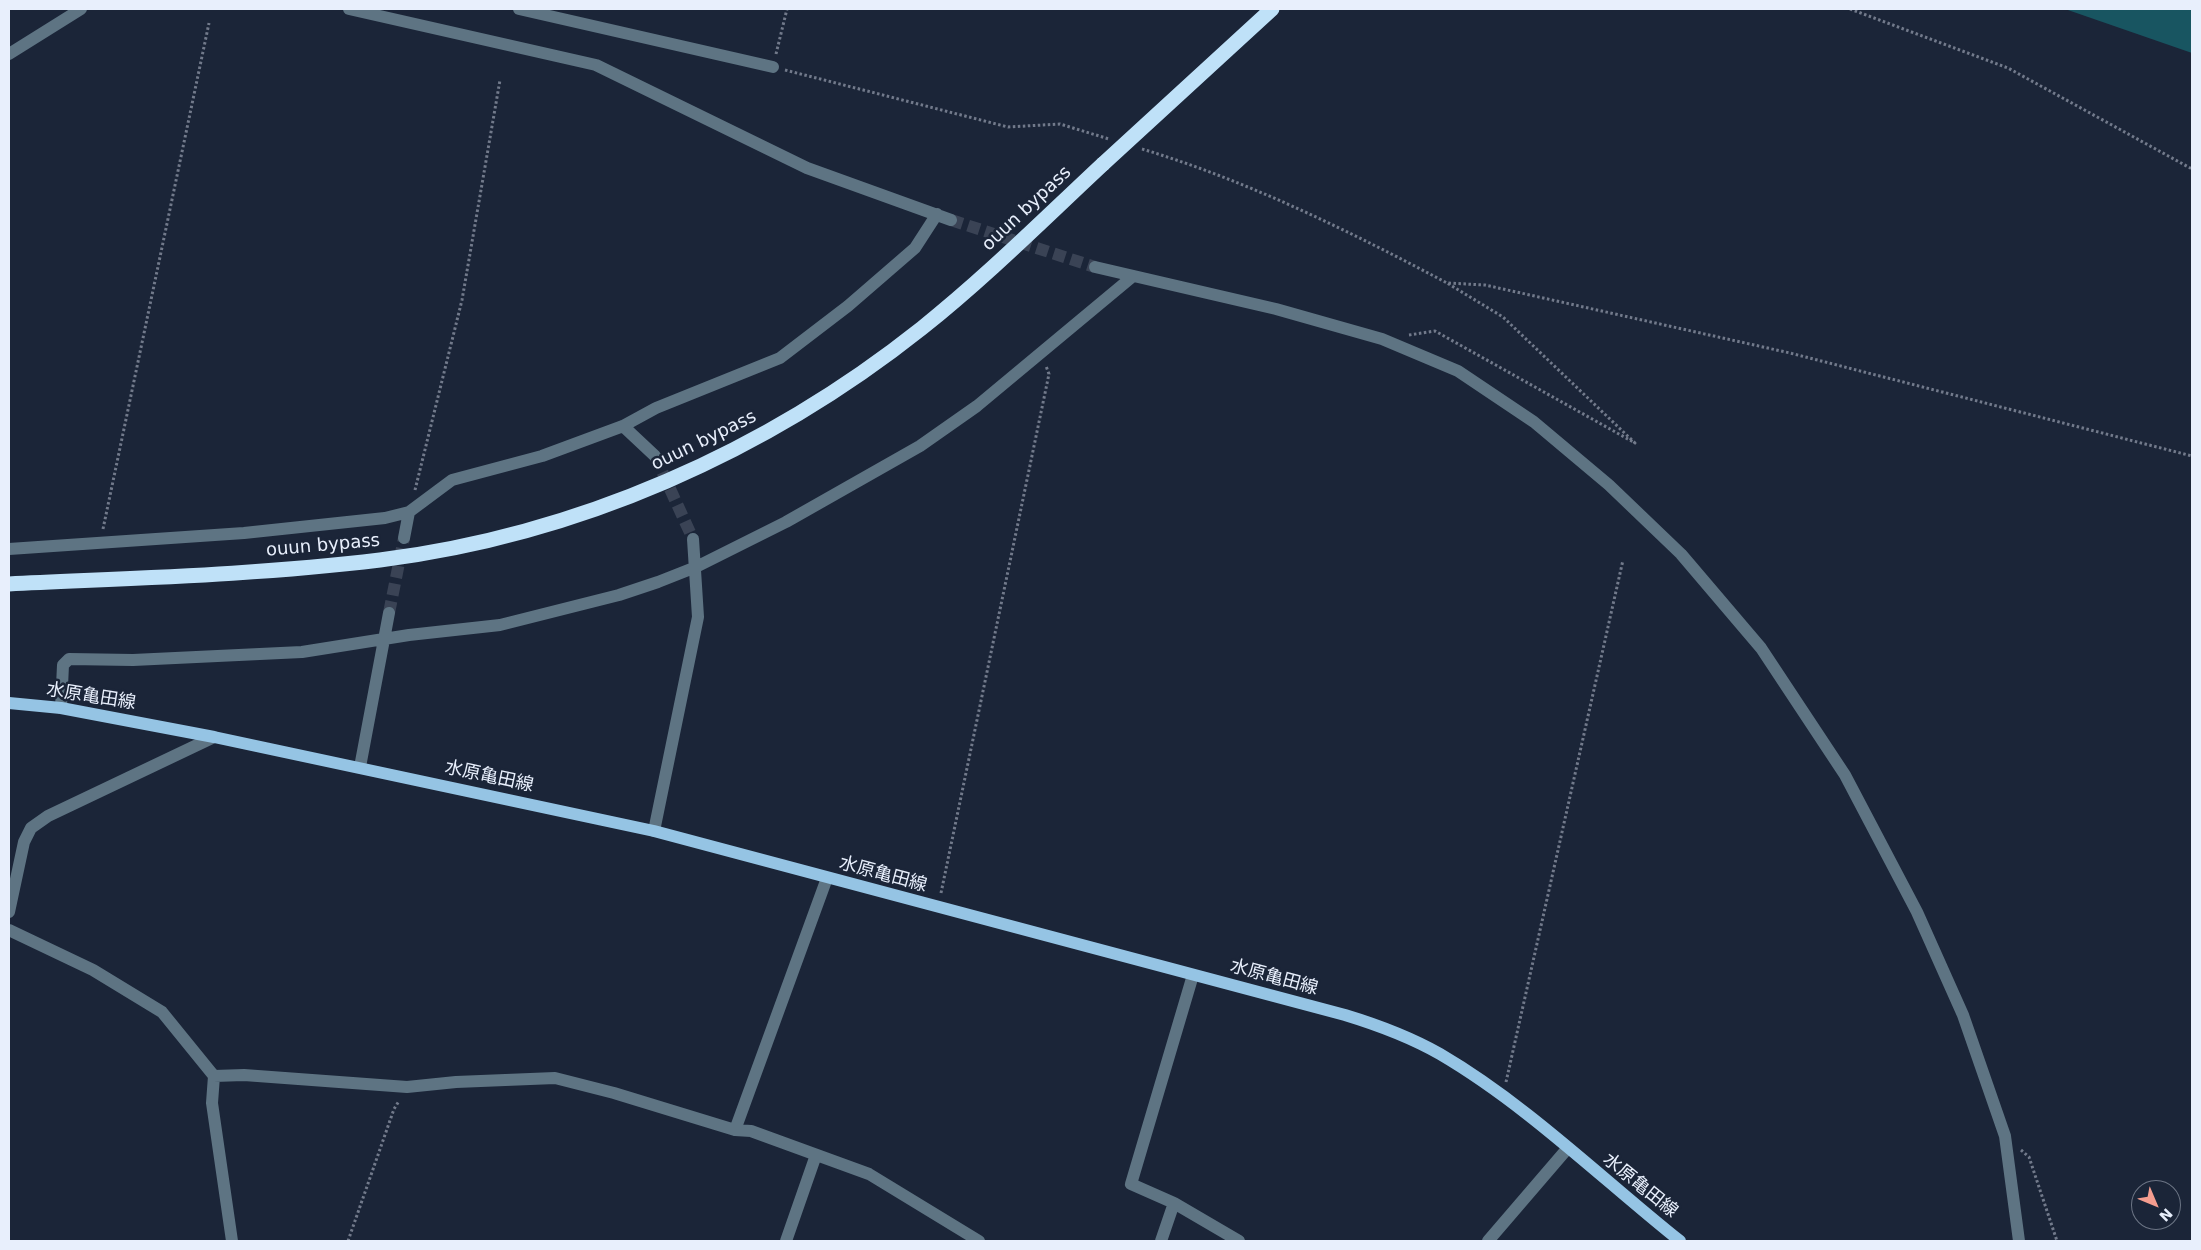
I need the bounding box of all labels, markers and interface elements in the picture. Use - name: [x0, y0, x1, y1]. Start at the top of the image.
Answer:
- street label: ouun bypass: [978, 162, 1076, 256]
- street label: ouun bypass: [648, 406, 760, 476]
- street label: ouun bypass: [265, 530, 381, 562]
- street label: 水原亀田線: [45, 679, 137, 715]
- street label: 水原亀田線: [443, 757, 535, 797]
- street label: 水原亀田線: [837, 853, 929, 897]
- street label: 水原亀田線: [1228, 956, 1320, 1000]
- street label: 水原亀田線: [1598, 1149, 1682, 1223]
- north arrow: [2131, 1180, 2181, 1230]
- text: N: [2156, 1205, 2176, 1225]

